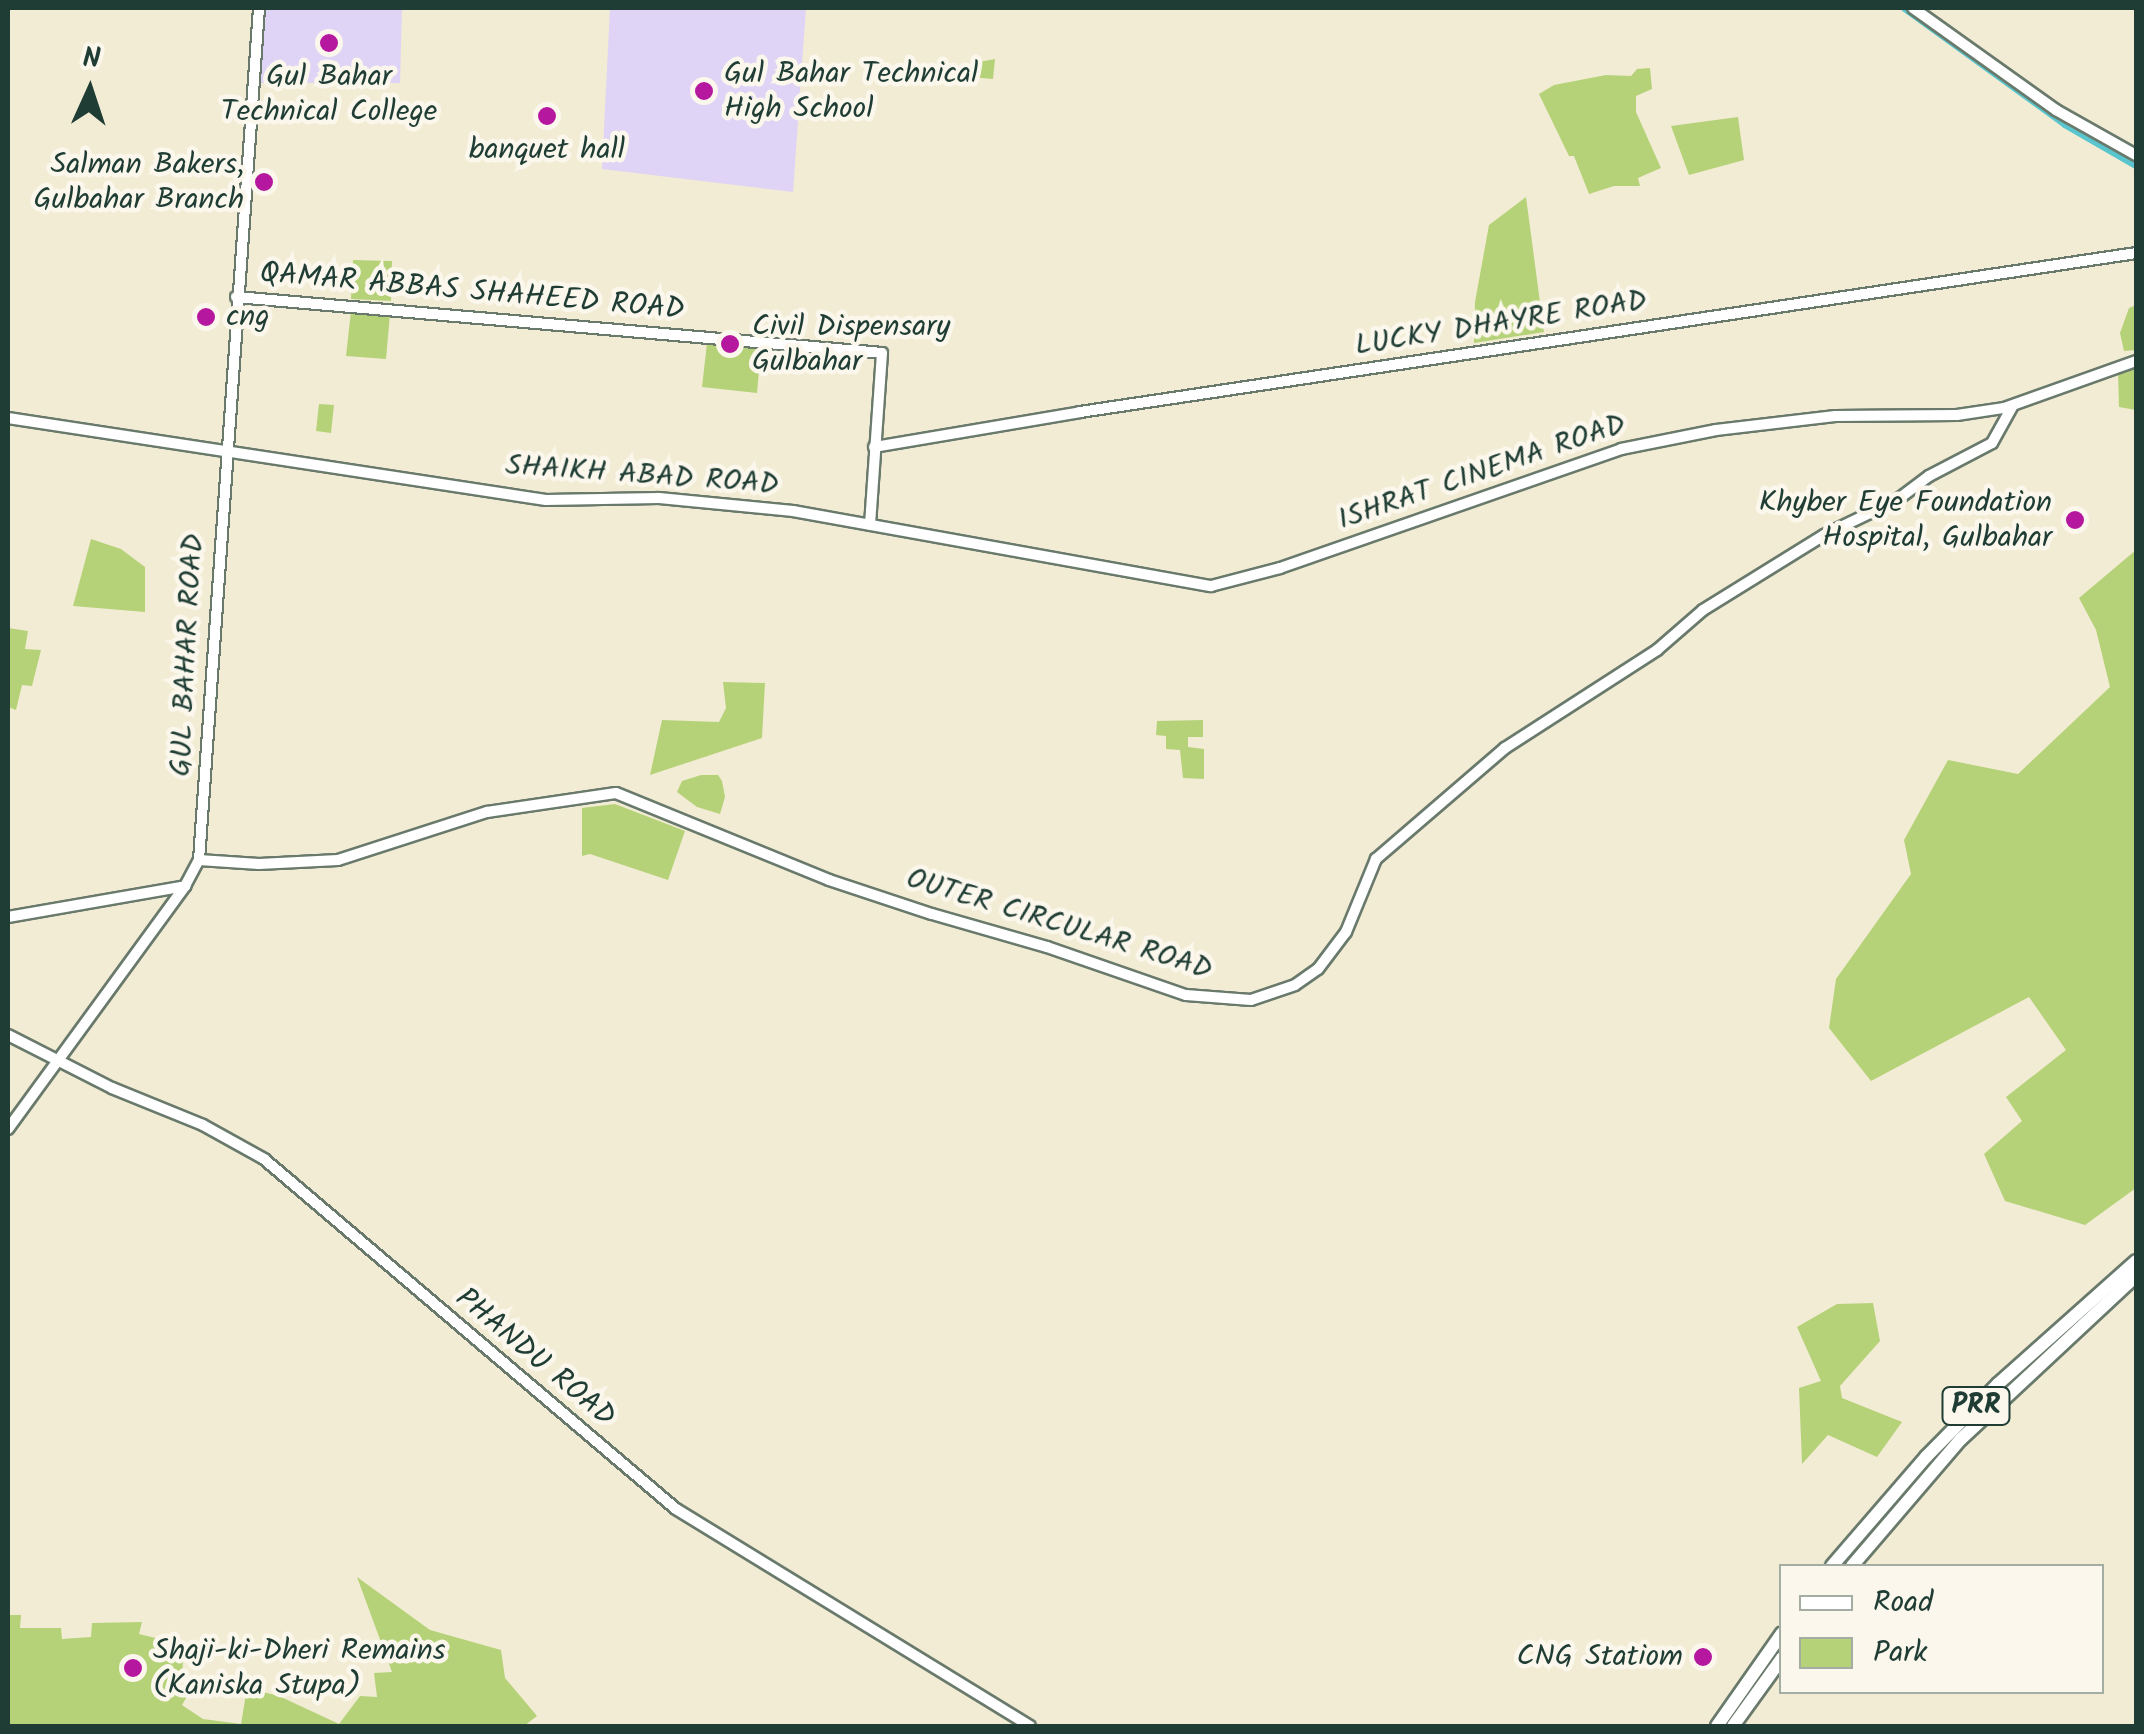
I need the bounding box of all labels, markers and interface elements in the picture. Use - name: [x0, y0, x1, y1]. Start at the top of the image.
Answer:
- marker: Gul Bahar Technical College: [318, 32, 340, 54]
- text: N: [82, 37, 102, 82]
- north arrow: [40, 40, 140, 140]
- place label: Gul Bahar Technical High School: [724, 56, 978, 126]
- place label: Gul Bahar Technical College: [221, 59, 437, 130]
- marker: Gul Bahar Technical High School: [693, 80, 715, 102]
- marker: banquet hall: [536, 105, 558, 127]
- place label: banquet hall: [469, 132, 625, 168]
- place label: Salman Bakers, Gulbahar Branch: [33, 147, 244, 218]
- marker: Salman Bakers, Gulbahar Branch: [253, 171, 275, 193]
- street label: QAMAR ABBAS SHAHEED ROAD: [258, 256, 686, 328]
- street label: LUCKY DHAYRE ROAD: [1353, 283, 1649, 365]
- place label: cng: [226, 299, 270, 335]
- marker: cng: [195, 306, 217, 328]
- place label: Civil Dispensary Gulbahar: [752, 309, 950, 380]
- marker: Civil Dispensary Gulbahar: [717, 331, 743, 357]
- street label: ISHRAT CINEMA ROAD: [1333, 407, 1631, 539]
- street label: SHAIKH ABAD ROAD: [504, 448, 780, 504]
- place label: Khyber Eye Foundation Hospital, Gulbahar: [1759, 485, 2052, 556]
- marker: Khyber Eye Foundation Hospital, Gulbahar: [2062, 507, 2088, 533]
- street label: GUL BAHAR ROAD: [164, 533, 212, 777]
- street label: OUTER CIRCULAR ROAD: [902, 861, 1216, 989]
- street label: PHANDU ROAD: [448, 1281, 622, 1435]
- road number: PRR: [1941, 1383, 2011, 1429]
- legend: [1779, 1564, 2104, 1694]
- text: Road: [1873, 1579, 1933, 1627]
- text: Park: [1873, 1629, 1927, 1677]
- place label: Shaji-ki-Dheri Remains (Kaniska Stupa): [153, 1633, 445, 1704]
- place label: CNG Statiom: [1517, 1639, 1683, 1675]
- marker: CNG Statiom: [1692, 1646, 1714, 1668]
- marker: Shaji-ki-Dheri Remains (Kaniska Stupa): [122, 1657, 144, 1679]

